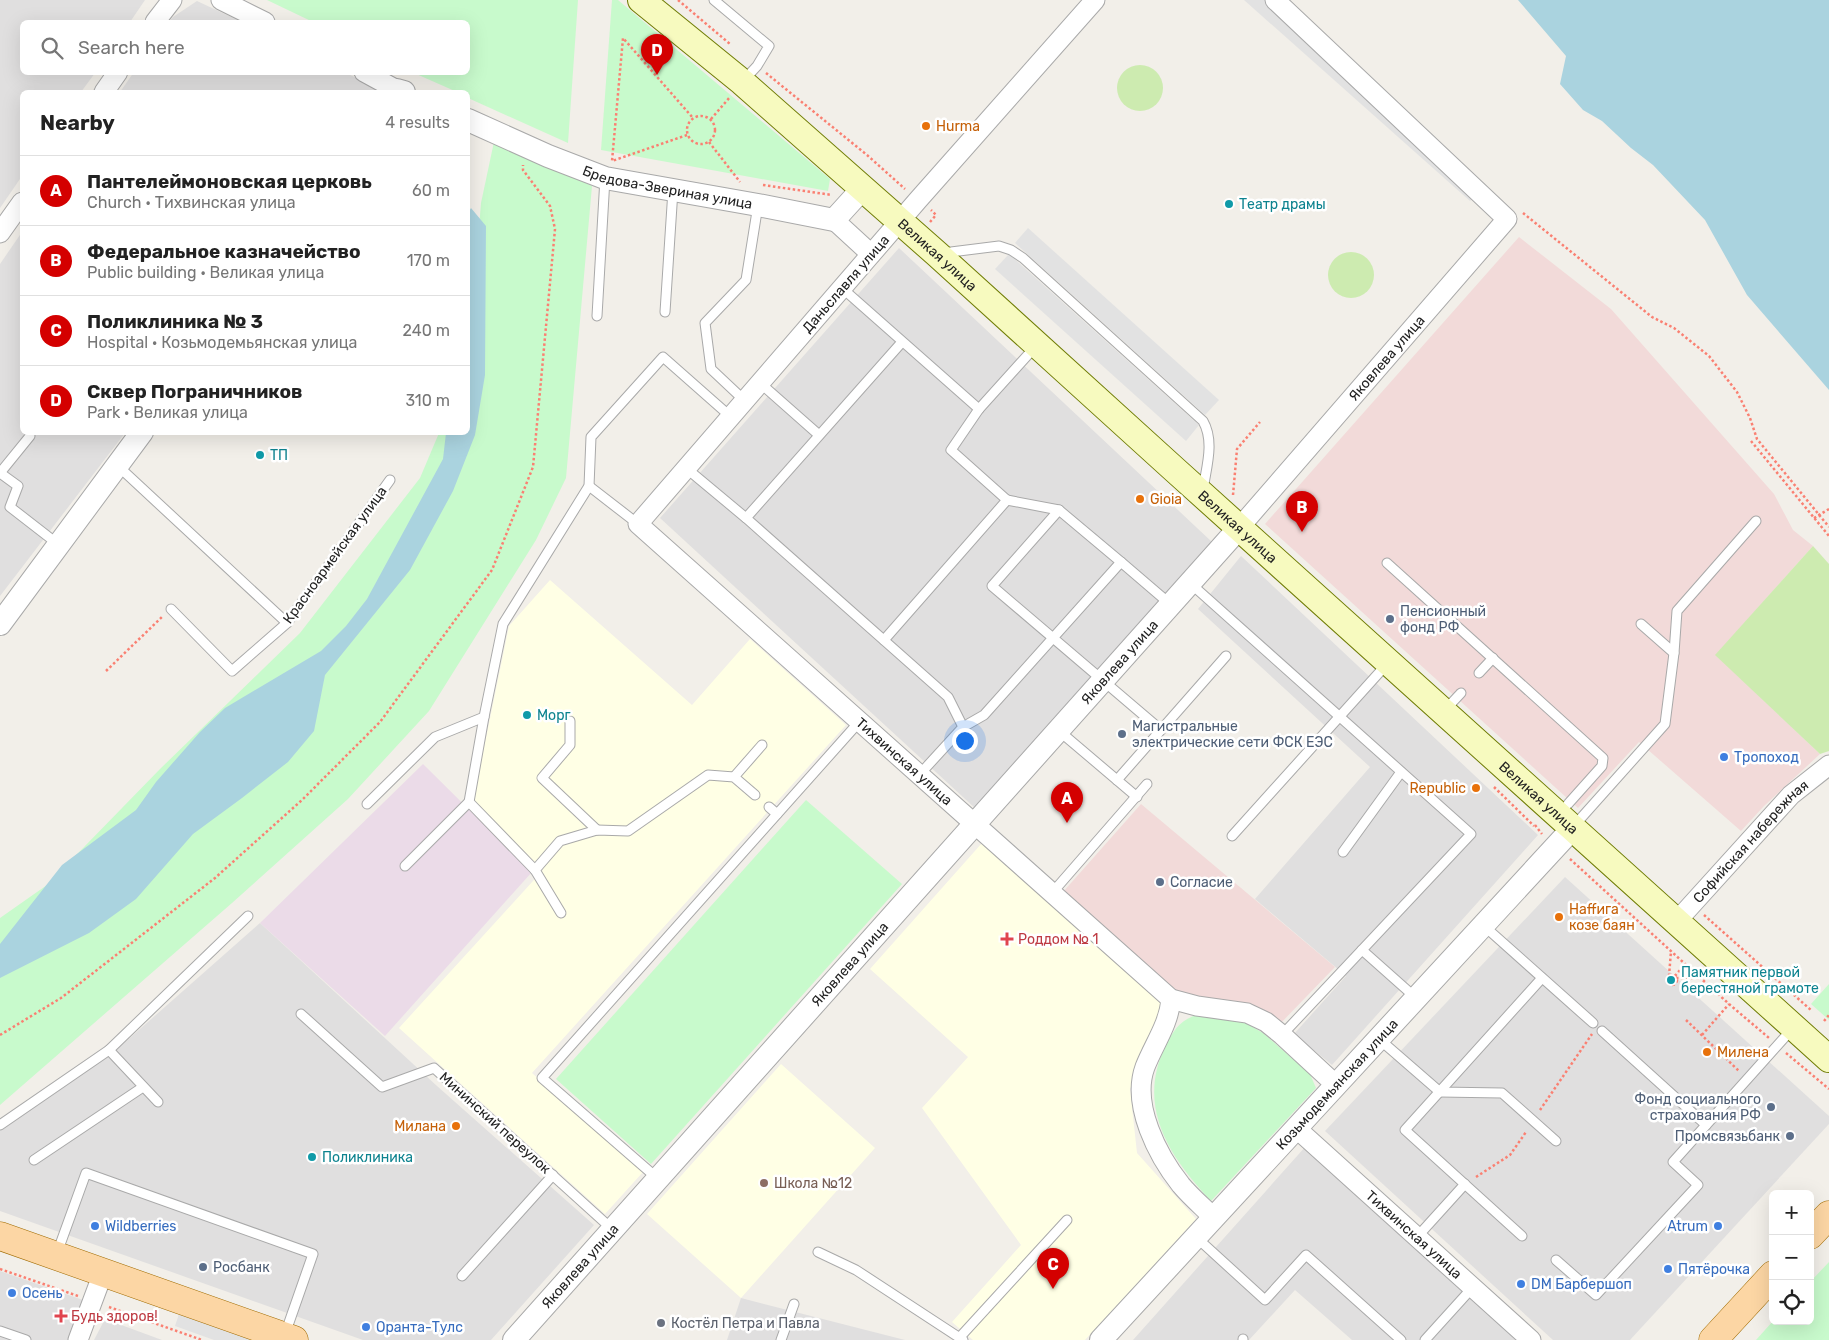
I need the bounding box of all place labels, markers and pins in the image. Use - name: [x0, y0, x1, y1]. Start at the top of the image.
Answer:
- pin: D: [641, 34, 673, 75]
- place label: Hurma: [936, 118, 980, 135]
- marker: Hurma: [920, 120, 932, 132]
- place label: Театр драмы: [1239, 196, 1326, 213]
- marker: Театр драмы: [1223, 198, 1235, 210]
- place label: ТП: [270, 447, 288, 464]
- marker: ТП: [254, 449, 266, 461]
- place label: Gioia: [1150, 491, 1182, 508]
- pin: B: [1286, 491, 1318, 532]
- marker: Gioia: [1134, 493, 1146, 505]
- place label: Пенсионный фонд РФ: [1400, 603, 1486, 636]
- marker: Пенсионный фонд РФ: [1384, 613, 1396, 625]
- place label: Морг: [537, 707, 571, 724]
- marker: Морг: [521, 709, 533, 721]
- place label: Магистральные электрические сети ФСК ЕЭС: [1132, 718, 1333, 751]
- marker: Магистральные электрические сети ФСК ЕЭС: [1116, 728, 1128, 740]
- place label: Тропоход: [1734, 749, 1799, 766]
- marker: Тропоход: [1718, 751, 1730, 763]
- place label: Republic: [1409, 780, 1466, 797]
- pin: A: [1051, 782, 1083, 823]
- marker: Republic: [1470, 782, 1482, 794]
- place label: Согласие: [1170, 874, 1233, 891]
- marker: Согласие: [1154, 876, 1166, 888]
- place label: Наffига козе баян: [1569, 901, 1635, 934]
- marker: Наffига козе баян: [1553, 911, 1565, 923]
- place label: Роддом № 1: [1018, 931, 1098, 948]
- marker: Роддом № 1: [1000, 932, 1014, 946]
- place label: Памятник первой берестяной грамоте: [1681, 964, 1819, 997]
- marker: Памятник первой берестяной грамоте: [1665, 974, 1677, 986]
- place label: Милена: [1717, 1044, 1769, 1061]
- marker: Милена: [1701, 1046, 1713, 1058]
- place label: Фонд социального страхования РФ: [1634, 1091, 1761, 1124]
- marker: Фонд социального страхования РФ: [1765, 1101, 1777, 1113]
- place label: Милана: [394, 1118, 446, 1135]
- marker: Милана: [450, 1120, 462, 1132]
- place label: Промсвязьбанк: [1675, 1128, 1780, 1145]
- marker: Промсвязьбанк: [1784, 1130, 1796, 1142]
- place label: Поликлиника: [322, 1149, 413, 1166]
- marker: Поликлиника: [306, 1151, 318, 1163]
- place label: Школа №12: [774, 1175, 852, 1192]
- marker: Школа №12: [758, 1177, 770, 1189]
- place label: Wildberries: [105, 1218, 177, 1235]
- place label: Atrum: [1667, 1218, 1708, 1235]
- marker: Wildberries: [89, 1220, 101, 1232]
- marker: Atrum: [1712, 1220, 1724, 1232]
- pin: C: [1037, 1248, 1069, 1289]
- place label: Росбанк: [213, 1259, 270, 1276]
- marker: Росбанк: [197, 1261, 209, 1273]
- place label: Пятёрочка: [1678, 1261, 1750, 1278]
- marker: Пятёрочка: [1662, 1263, 1674, 1275]
- place label: DM Барбершоп: [1531, 1276, 1632, 1293]
- marker: DM Барбершоп: [1515, 1278, 1527, 1290]
- place label: Осень: [22, 1285, 63, 1302]
- marker: Осень: [6, 1287, 18, 1299]
- place label: Будь здоров!: [71, 1308, 158, 1325]
- marker: Будь здоров!: [55, 1310, 67, 1322]
- place label: Костёл Петра и Павла: [671, 1315, 820, 1332]
- marker: Костёл Петра и Павла: [655, 1317, 667, 1329]
- place label: Оранта-Тулс: [376, 1319, 463, 1336]
- marker: Оранта-Тулс: [360, 1321, 372, 1333]

